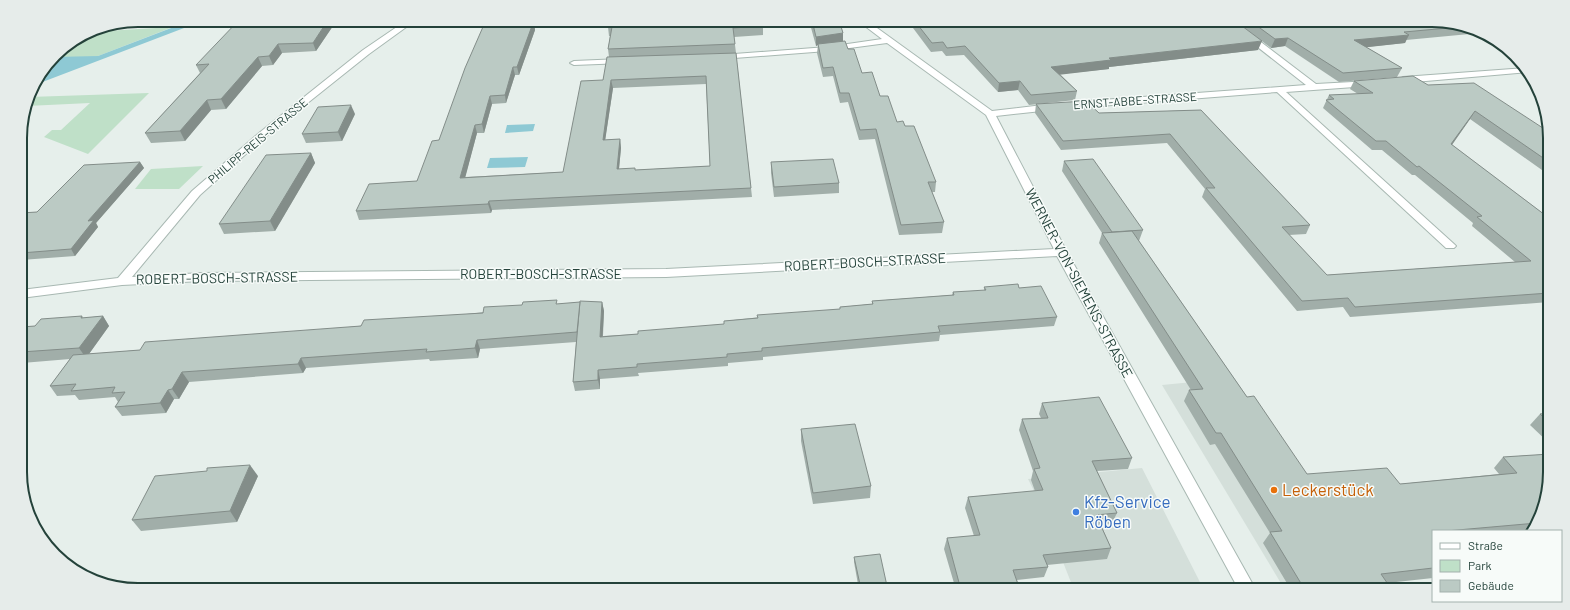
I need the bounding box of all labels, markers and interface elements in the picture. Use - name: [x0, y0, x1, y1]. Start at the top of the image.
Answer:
- street label: ERNST-ABBE-STRASSE: [1073, 89, 1197, 111]
- street label: PHILIPP-REIS-STRASSE: [205, 94, 310, 186]
- street label: WERNER-VON-SIEMENS-STRASSE: [1022, 185, 1137, 380]
- street label: ROBERT-BOSCH-STRASSE: [784, 249, 946, 274]
- street label: ROBERT-BOSCH-STRASSE: [460, 265, 622, 282]
- street label: ROBERT-BOSCH-STRASSE: [136, 268, 298, 287]
- place label: Leckerstück: [1282, 479, 1374, 499]
- marker: Leckerstück: [1269, 485, 1279, 495]
- place label: Kfz-Service Röben: [1084, 491, 1171, 531]
- marker: Kfz-Service Röben: [1071, 507, 1081, 517]
- legend: [1432, 530, 1562, 602]
- text: Straße: [1468, 538, 1503, 552]
- text: Park: [1468, 558, 1492, 572]
- text: Gebäude: [1468, 578, 1514, 592]

